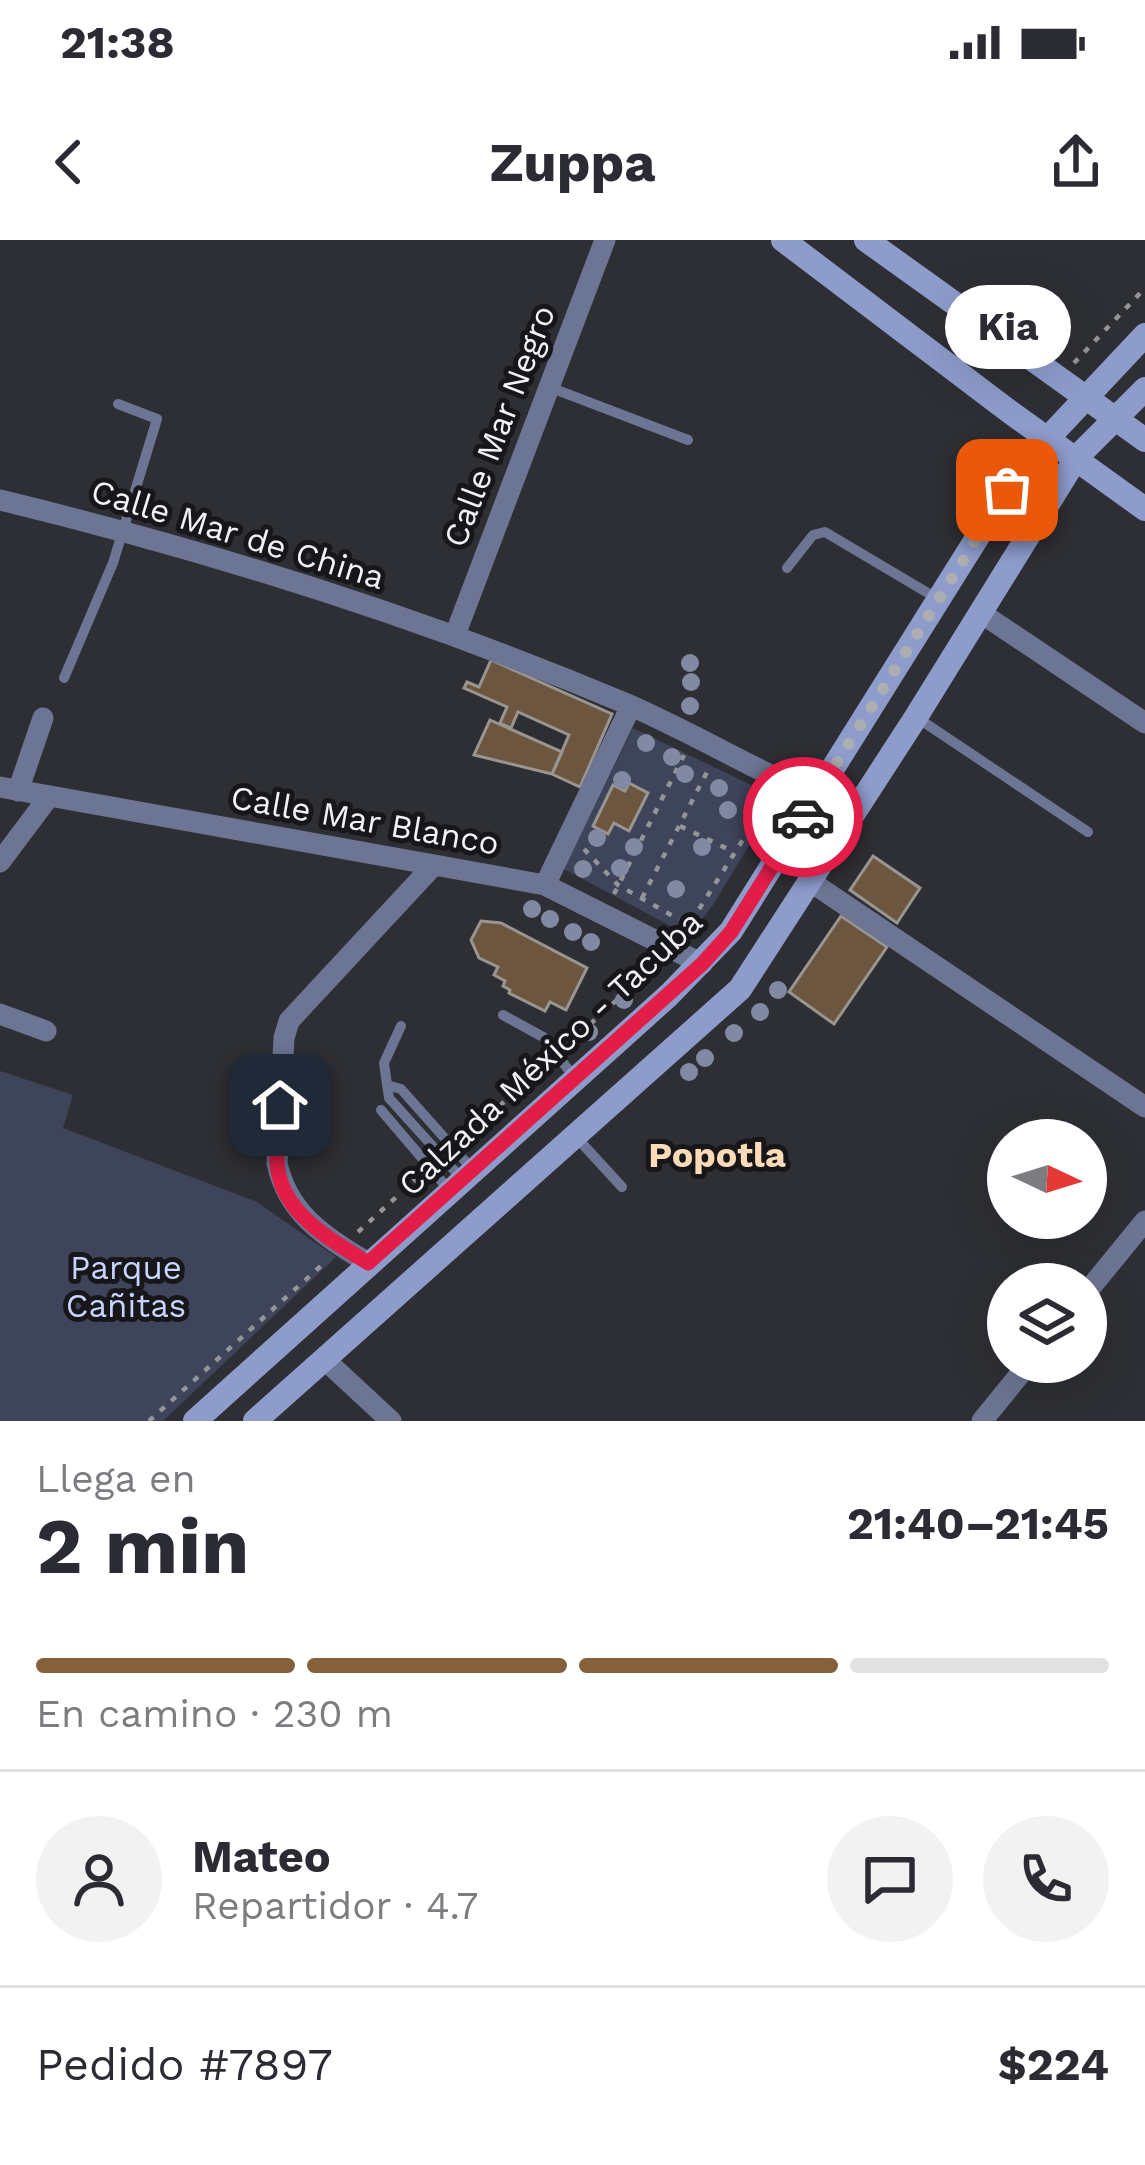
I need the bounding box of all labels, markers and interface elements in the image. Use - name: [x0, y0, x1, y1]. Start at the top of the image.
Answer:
- text: 21:38: [60, 16, 175, 69]
- icon: back: [36, 129, 102, 195]
- icon: share: [1043, 129, 1109, 195]
- text: Zuppa: [490, 131, 655, 194]
- callout: Kia: [944, 286, 1070, 370]
- street label: Calle Mar Negro: [435, 300, 563, 552]
- text: Kia: [978, 304, 1038, 349]
- pin: [956, 439, 1058, 541]
- icon: bag: [974, 457, 1040, 523]
- street label: Calle Mar de China: [87, 471, 389, 597]
- courier: [743, 757, 863, 877]
- street label: Calle Mar Blanco: [228, 777, 502, 863]
- icon: car: [770, 784, 836, 850]
- street label: Calzada México - Tacuba: [390, 902, 710, 1204]
- pin: [229, 1054, 331, 1156]
- icon: home: [247, 1072, 313, 1138]
- north arrow: [987, 1119, 1107, 1239]
- map controls: [987, 1119, 1107, 1383]
- district label: Popotla: [648, 1134, 786, 1176]
- park label: Parque Cañitas: [66, 1248, 186, 1325]
- button: layers: [987, 1263, 1107, 1383]
- text: Llega en: [36, 1456, 196, 1501]
- text: 21:40–21:45: [847, 1497, 1109, 1550]
- text: 2 min: [36, 1500, 249, 1592]
- text: En camino · 230 m: [36, 1691, 393, 1736]
- button: person: [36, 1816, 162, 1942]
- button: chat: [827, 1816, 953, 1942]
- button: phone: [983, 1816, 1109, 1942]
- text: Mateo: [192, 1830, 331, 1883]
- text: Repartidor · 4.7: [192, 1883, 478, 1928]
- text: Pedido #7897: [36, 2038, 333, 2091]
- text: $224: [998, 2038, 1109, 2091]

